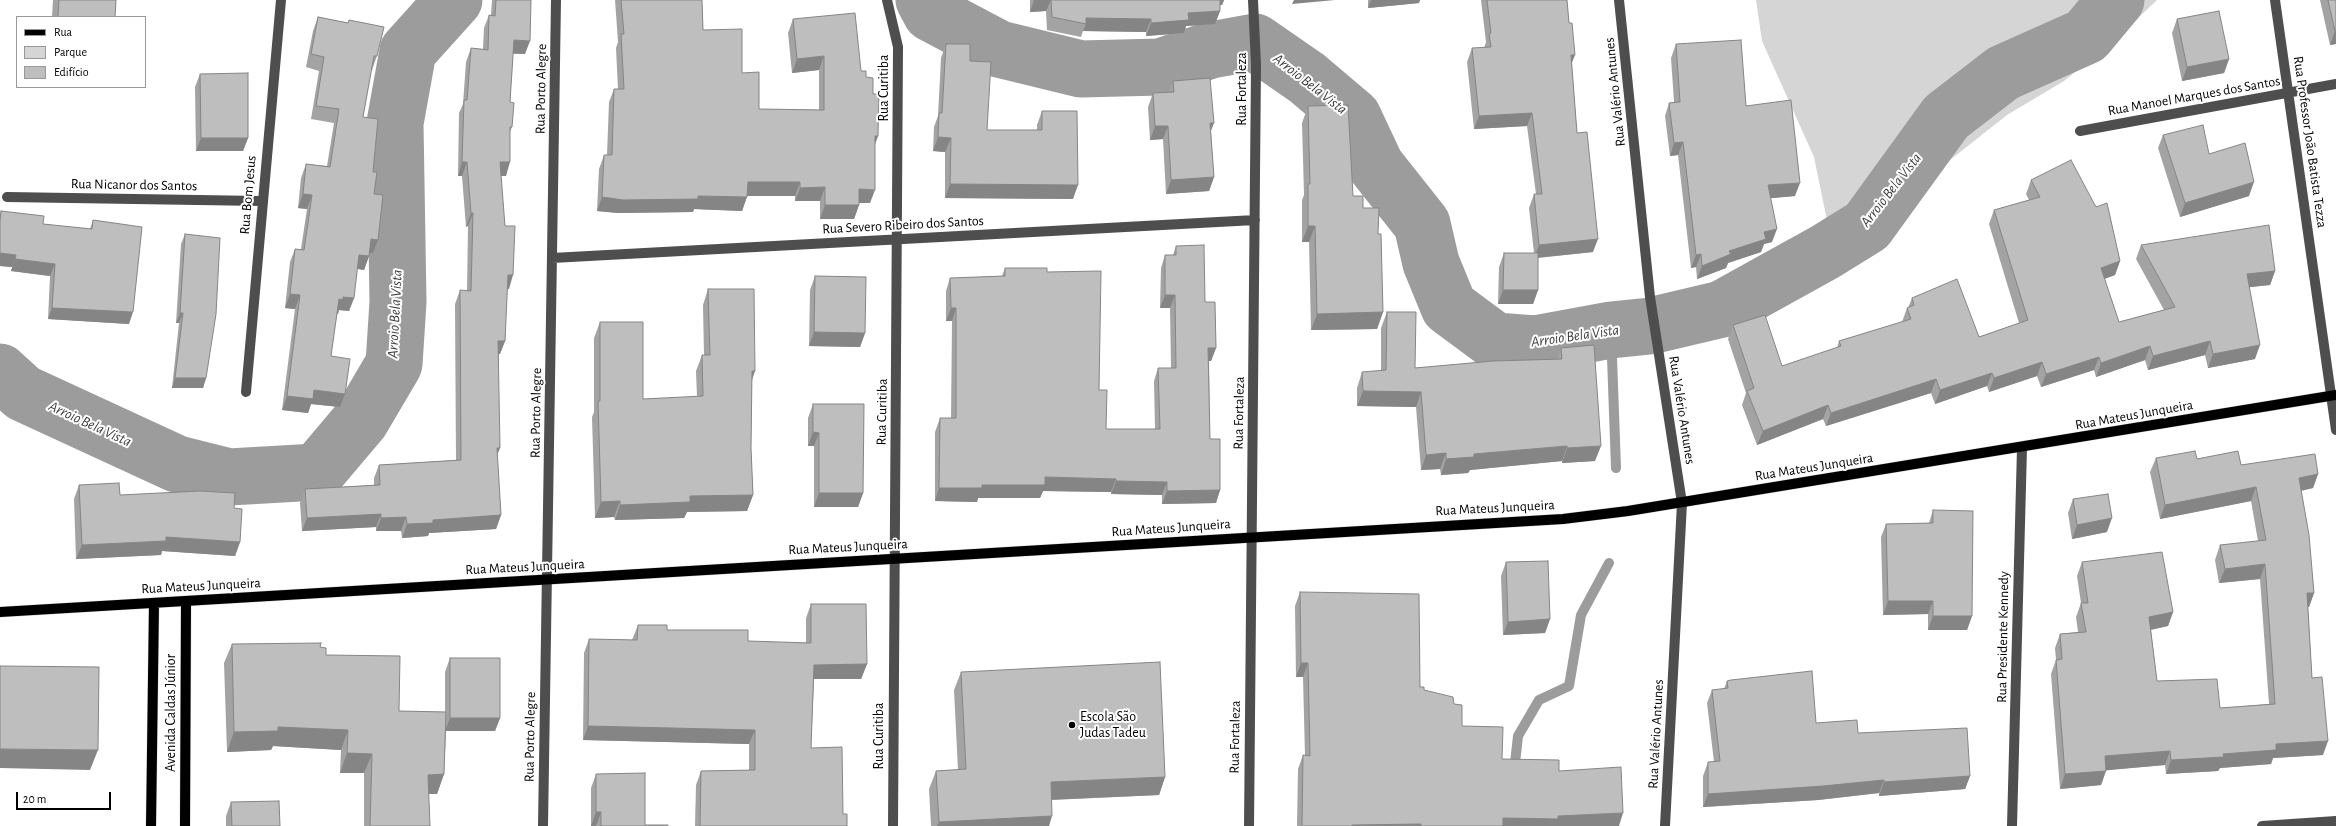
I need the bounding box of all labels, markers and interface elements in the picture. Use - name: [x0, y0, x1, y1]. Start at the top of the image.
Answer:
- legend: [16, 16, 146, 88]
- text: Rua: [54, 26, 72, 38]
- street label: Rua Valério Antunes: [1601, 37, 1629, 147]
- street label: Rua Porto Alegre: [532, 44, 550, 134]
- text: Parque: [54, 46, 87, 58]
- water label: Arroio Bela Vista: [1269, 50, 1351, 118]
- street label: Rua Fortaleza: [1234, 52, 1250, 126]
- street label: Rua Curitiba: [876, 55, 892, 121]
- street label: Rua Professor João Batista Tezza: [2290, 55, 2330, 229]
- text: Edifício: [54, 66, 89, 78]
- street label: Rua Manoel Marques dos Santos: [2107, 73, 2281, 119]
- water label: Arroio Bela Vista: [1857, 149, 1925, 231]
- street label: Rua Bom Jesus: [236, 155, 260, 235]
- street label: Rua Nicanor dos Santos: [71, 175, 197, 195]
- street label: Rua Severo Ribeiro dos Santos: [822, 212, 984, 238]
- water label: Arroio Bela Vista: [384, 269, 406, 359]
- water label: Arroio Bela Vista: [1530, 321, 1620, 351]
- street label: Rua Valério Antunes: [1665, 355, 1699, 465]
- street label: Rua Porto Alegre: [527, 368, 545, 458]
- street label: Rua Fortaleza: [1230, 376, 1248, 450]
- street label: Rua Curitiba: [873, 378, 891, 446]
- street label: Rua Mateus Junqueira: [2074, 396, 2194, 434]
- water label: Arroio Bela Vista: [46, 397, 134, 451]
- street label: Rua Mateus Junqueira: [1754, 449, 1874, 485]
- street label: Rua Mateus Junqueira: [1435, 496, 1555, 520]
- street label: Rua Mateus Junqueira: [1111, 515, 1231, 541]
- street label: Rua Mateus Junqueira: [788, 535, 908, 559]
- street label: Rua Mateus Junqueira: [465, 555, 585, 579]
- street label: Rua Presidente Kennedy: [1993, 571, 2013, 703]
- street label: Rua Mateus Junqueira: [141, 574, 261, 598]
- street label: Avenida Caldas Júnior: [163, 654, 179, 772]
- street label: Rua Valério Antunes: [1645, 679, 1667, 789]
- street label: Rua Porto Alegre: [521, 692, 539, 782]
- street label: Rua Fortaleza: [1226, 700, 1244, 774]
- street label: Rua Curitiba: [871, 703, 887, 769]
- place label: Escola São Judas Tadeu: [1080, 709, 1146, 742]
- marker: Escola São Judas Tadeu: [1067, 720, 1077, 730]
- scale bar: [18, 784, 113, 810]
- text: 20 m: [23, 793, 46, 805]

